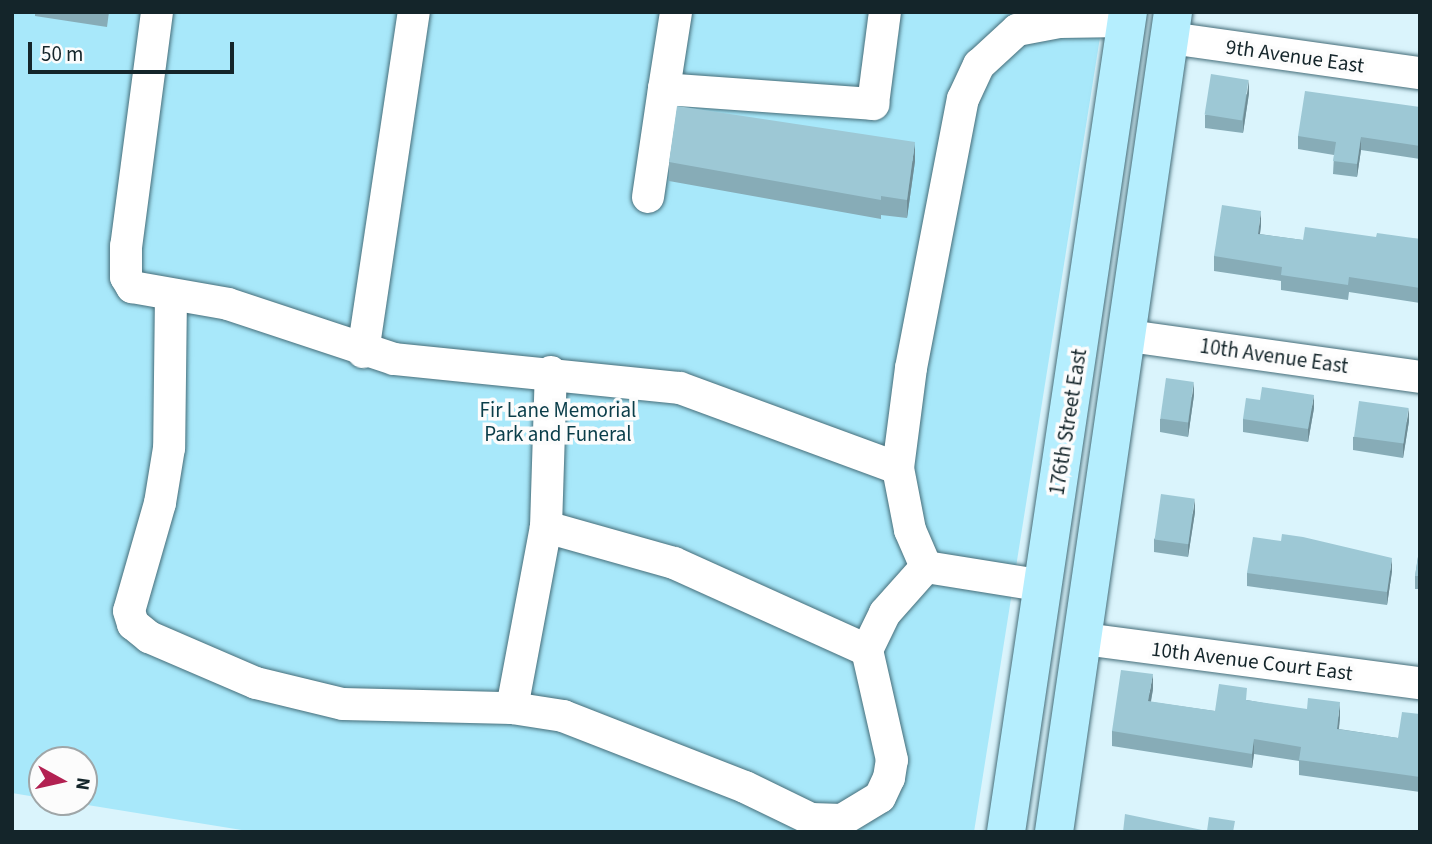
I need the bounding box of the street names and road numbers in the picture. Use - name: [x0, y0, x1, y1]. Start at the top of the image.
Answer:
- street label: 9th Avenue East: [1224, 34, 1366, 78]
- street label: 10th Avenue East: [1198, 333, 1350, 379]
- street label: 176th Street East: [1044, 347, 1092, 497]
- street label: 10th Avenue Court East: [1150, 636, 1354, 686]

